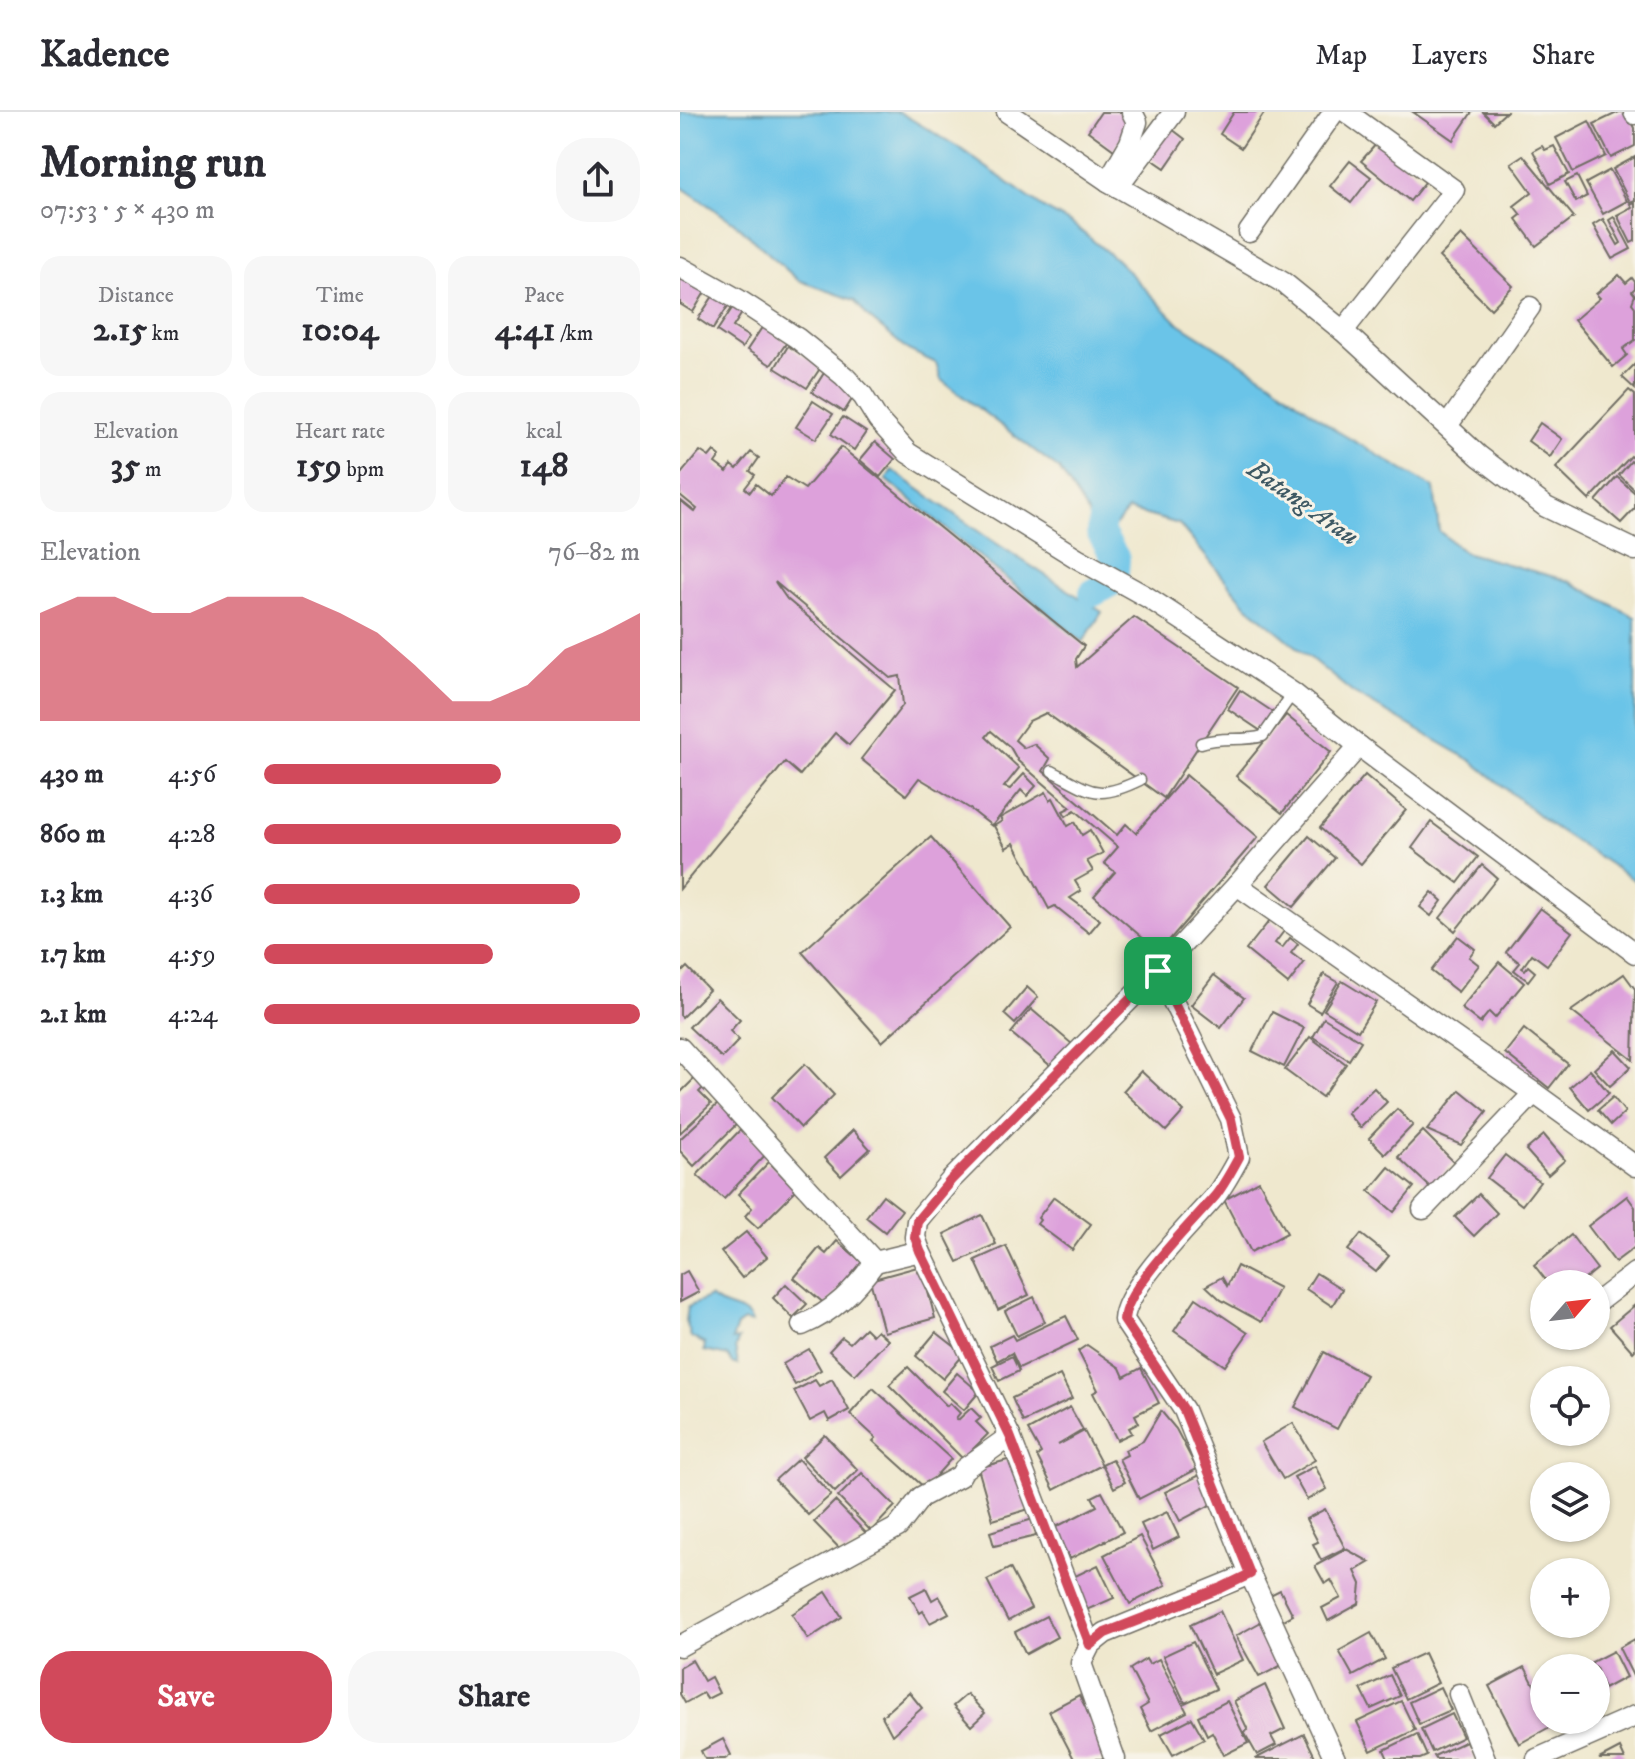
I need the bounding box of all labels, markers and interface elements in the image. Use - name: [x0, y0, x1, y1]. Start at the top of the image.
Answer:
- text: Kadence: [40, 31, 169, 79]
- text: Map: [1316, 38, 1367, 73]
- text: Layers: [1411, 38, 1488, 73]
- text: Share: [1532, 38, 1595, 73]
- text: Morning run: [40, 136, 266, 191]
- button: share: [556, 138, 640, 222]
- text: 07:53 · 5 × 430 m: [40, 194, 215, 227]
- text: Distance: [98, 282, 174, 309]
- text: Time: [316, 282, 364, 309]
- text: Pace: [524, 282, 564, 309]
- text: 2.15: [93, 309, 147, 351]
- text: 10:04: [301, 309, 379, 351]
- text: 4:41: [495, 309, 555, 351]
- text: km: [147, 320, 179, 347]
- text: /km: [555, 320, 593, 347]
- text: Elevation: [93, 418, 179, 445]
- text: Heart rate: [295, 418, 385, 445]
- text: kcal: [526, 418, 562, 445]
- text: 35: [111, 445, 140, 487]
- text: 159: [296, 445, 342, 487]
- text: 148: [519, 445, 569, 487]
- water label: Batang Arau: [1240, 452, 1365, 554]
- text: m: [140, 456, 161, 483]
- text: bpm: [342, 456, 384, 483]
- text: Elevation: [40, 536, 141, 569]
- text: 76–82 m: [548, 536, 640, 569]
- text: 430 m: [40, 758, 104, 791]
- text: 4:56: [168, 758, 216, 791]
- text: 860 m: [40, 818, 106, 851]
- text: 4:28: [168, 818, 216, 851]
- text: 1.3 km: [40, 878, 103, 911]
- text: 4:36: [168, 878, 213, 911]
- pin: [1124, 937, 1192, 1005]
- text: 1.7 km: [40, 938, 106, 971]
- text: 4:59: [168, 938, 216, 971]
- icon: arrive: [1136, 949, 1180, 993]
- text: 2.1 km: [40, 998, 107, 1031]
- text: 4:24: [168, 998, 218, 1031]
- north arrow: [1530, 1270, 1610, 1350]
- map controls: [1530, 1270, 1610, 1734]
- button: locate: [1530, 1366, 1610, 1446]
- button: layers: [1530, 1462, 1610, 1542]
- button: +: [1530, 1558, 1610, 1638]
- button: Save: [40, 1651, 332, 1743]
- button: Share: [348, 1651, 640, 1743]
- button: −: [1530, 1654, 1610, 1734]

